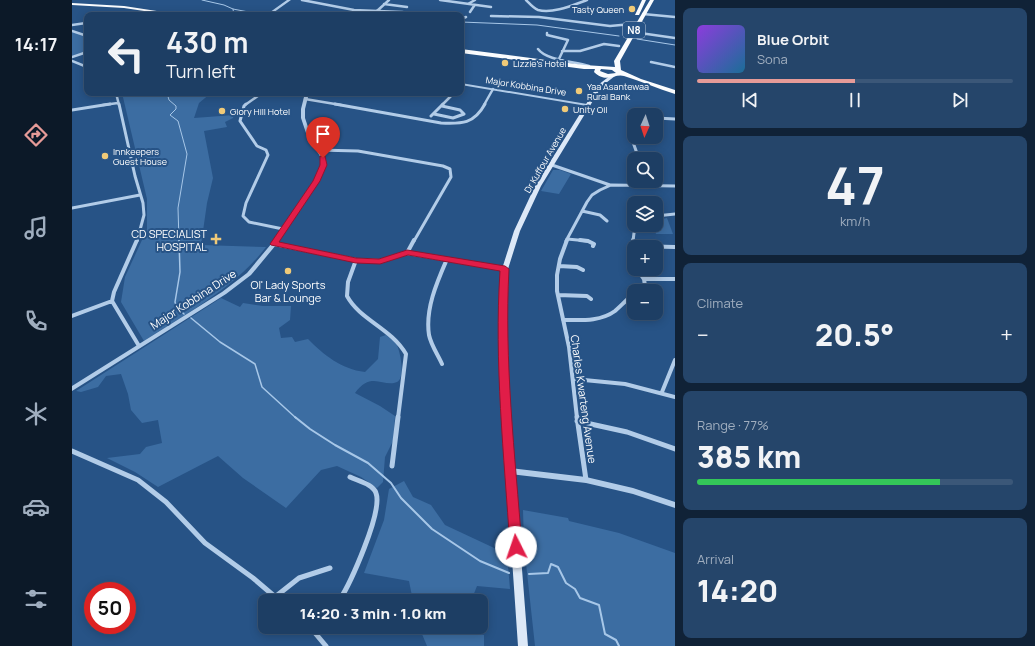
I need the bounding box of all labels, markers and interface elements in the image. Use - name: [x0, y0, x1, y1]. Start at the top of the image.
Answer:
- place label: Tasty Queen: [572, 3, 624, 16]
- marker: Tasty Queen: [627, 4, 637, 14]
- road number: N8: [623, 22, 645, 38]
- text: 430 m: [166, 23, 249, 61]
- icon: left: [100, 28, 152, 80]
- text: Blue Orbit: [757, 29, 829, 50]
- text: 14:17: [15, 32, 57, 56]
- text: Sona: [757, 50, 788, 68]
- place label: Lizzie's Hotel: [513, 57, 567, 70]
- marker: Lizzie's Hotel: [500, 58, 510, 68]
- text: Turn left: [166, 59, 236, 83]
- street label: Major Kobbina Drive: [485, 73, 567, 99]
- place label: Yaa Asantewaa Rural Bank: [587, 80, 649, 103]
- marker: Yaa Asantewaa Rural Bank: [574, 86, 584, 96]
- icon: previous: [739, 89, 761, 111]
- icon: pause: [844, 89, 866, 111]
- icon: next: [949, 89, 971, 111]
- place label: Unity Oil: [573, 103, 608, 116]
- marker: Unity Oil: [560, 104, 570, 114]
- place label: Glory Hill Hotel: [230, 105, 290, 118]
- marker: Glory Hill Hotel: [217, 106, 227, 116]
- north arrow: [627, 108, 663, 144]
- map controls: [627, 108, 663, 320]
- pin: [306, 117, 340, 158]
- icon: directions: [22, 121, 50, 149]
- icon: arrive: [312, 123, 334, 145]
- street label: Dr Kuffour Avenue: [521, 125, 569, 195]
- place label: Innkeepers Guest House: [113, 145, 167, 168]
- text: 47: [825, 150, 885, 221]
- marker: Innkeepers Guest House: [100, 151, 110, 161]
- button: search: [627, 152, 663, 188]
- button: layers: [627, 196, 663, 232]
- text: km/h: [840, 212, 870, 230]
- icon: music: [22, 214, 50, 242]
- place label: CD SPECIALIST HOSPITAL: [131, 226, 207, 254]
- marker: CD SPECIALIST HOSPITAL: [210, 233, 222, 245]
- button: +: [627, 240, 663, 276]
- street label: Major Kobbina Drive: [147, 265, 239, 332]
- marker: Ol' Lady Sports Bar & Lounge: [283, 266, 293, 276]
- place label: Ol' Lady Sports Bar & Lounge: [251, 277, 326, 305]
- button: −: [627, 284, 663, 320]
- text: Climate: [697, 294, 743, 312]
- icon: phone: [22, 307, 50, 335]
- text: 20.5°: [815, 314, 894, 355]
- text: −: [697, 320, 709, 350]
- text: +: [1000, 320, 1013, 350]
- street label: Charles Kwarteng Avenue: [568, 334, 601, 465]
- icon: climate: [22, 400, 50, 428]
- text: Range · 77%: [697, 416, 769, 434]
- text: 385 km: [697, 436, 801, 477]
- icon: car: [22, 493, 50, 521]
- position arrow: [495, 526, 537, 568]
- text: Arrival: [697, 550, 734, 568]
- text: 14:20: [697, 570, 778, 611]
- speed limit sign: 50: [84, 582, 136, 634]
- icon: filters: [22, 585, 50, 613]
- text: 14:20 · 3 min · 1.0 km: [300, 603, 446, 624]

